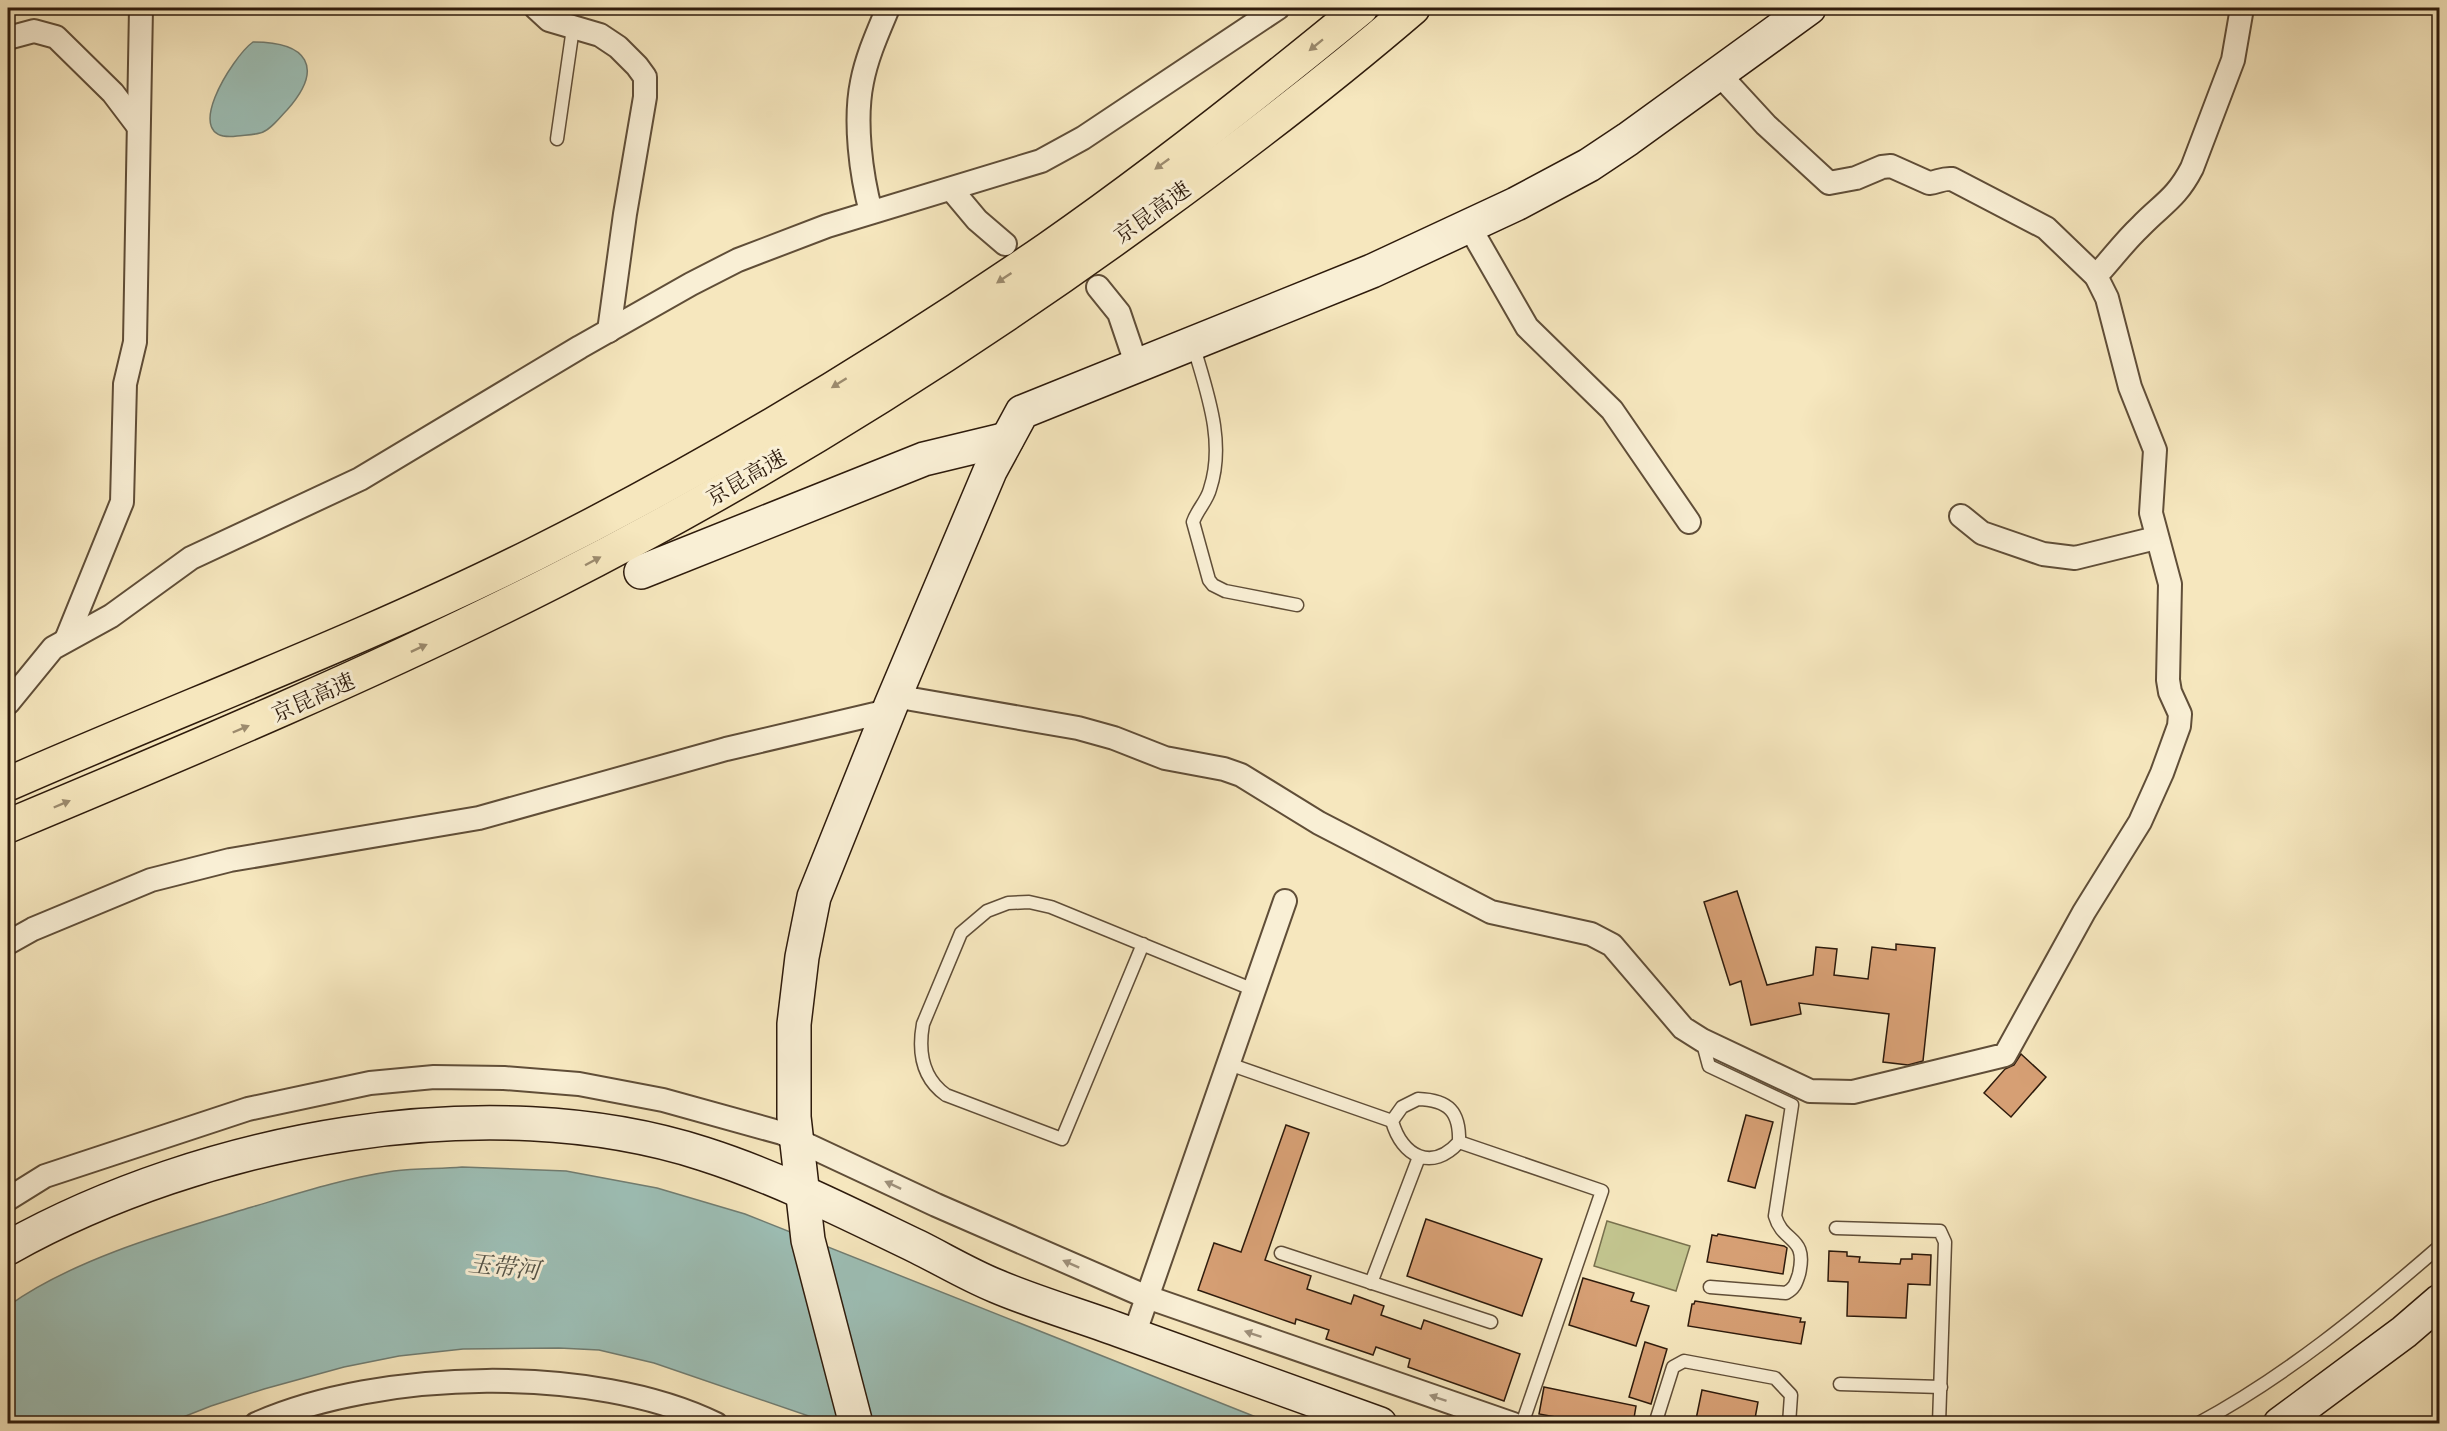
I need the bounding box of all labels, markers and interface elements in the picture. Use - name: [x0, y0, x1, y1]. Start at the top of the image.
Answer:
- one-way arrow: [1308, 38, 1324, 51]
- one-way arrow: [1154, 158, 1170, 170]
- street label: 京昆高速: [1109, 176, 1196, 249]
- one-way arrow: [996, 272, 1012, 284]
- one-way arrow: [832, 377, 848, 389]
- street label: 京昆高速: [702, 445, 791, 511]
- one-way arrow: [585, 556, 602, 566]
- one-way arrow: [411, 644, 428, 653]
- street label: 京昆高速: [268, 668, 359, 728]
- one-way arrow: [233, 724, 251, 734]
- one-way arrow: [53, 799, 71, 809]
- one-way arrow: [885, 1181, 902, 1190]
- water label: 玉带河: [467, 1249, 545, 1285]
- one-way arrow: [1062, 1259, 1080, 1269]
- one-way arrow: [1244, 1328, 1262, 1338]
- one-way arrow: [1429, 1392, 1447, 1402]

